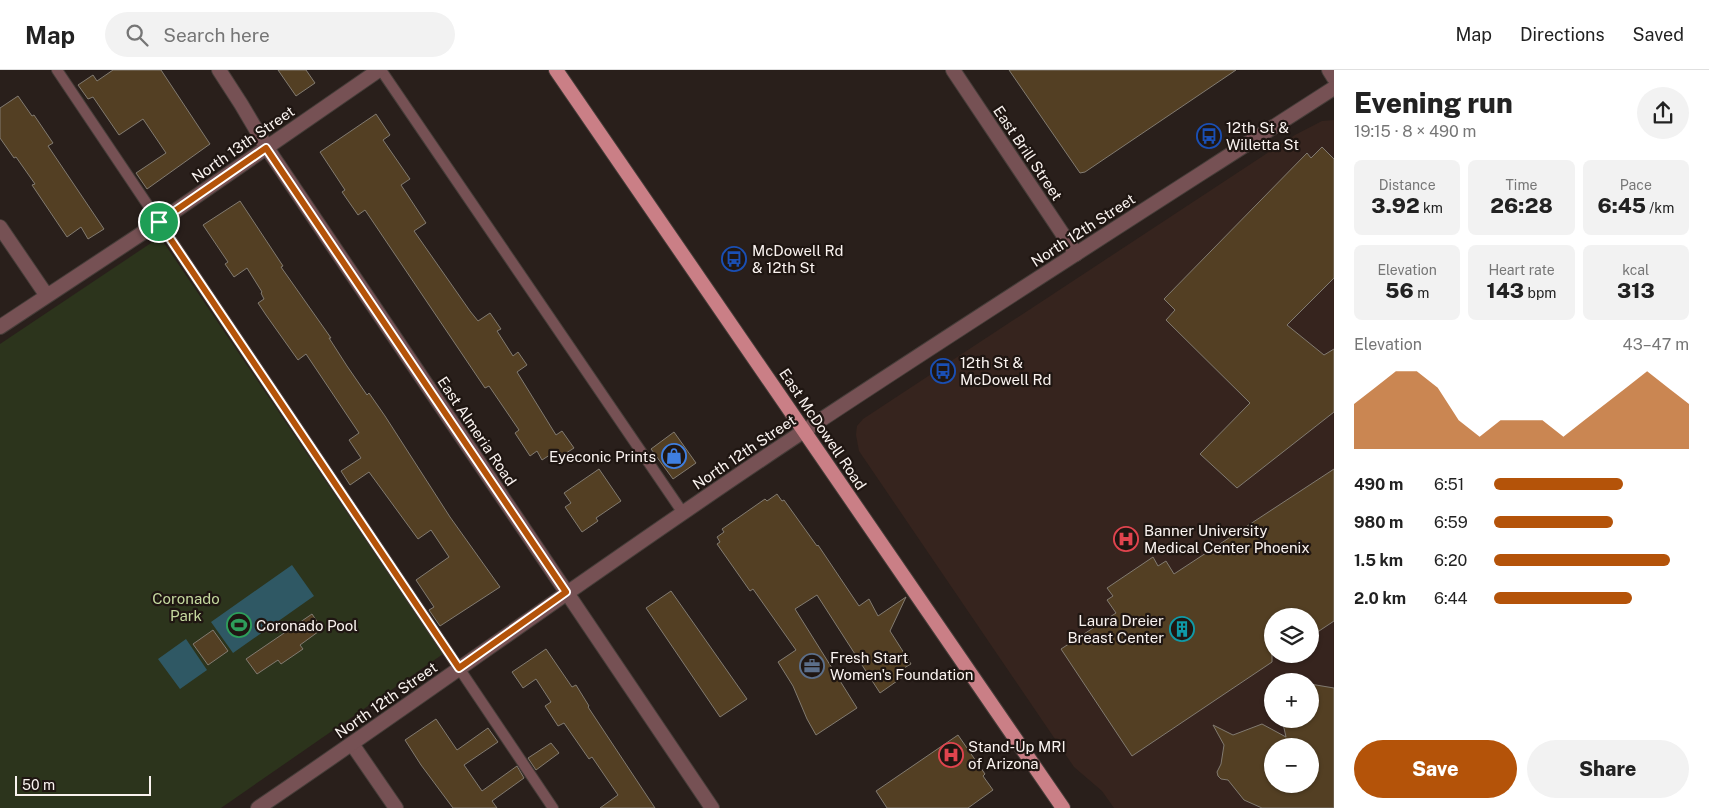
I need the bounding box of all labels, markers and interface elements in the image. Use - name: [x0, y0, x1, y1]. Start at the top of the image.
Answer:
- search box: [105, 12, 455, 57]
- text: Map: [25, 21, 75, 49]
- icon: search: [123, 21, 151, 49]
- text: Search here: [163, 24, 270, 46]
- text: Map: [1455, 24, 1492, 45]
- text: Directions: [1520, 24, 1605, 45]
- text: Saved: [1633, 24, 1684, 45]
- text: Evening run: [1354, 86, 1513, 119]
- button: share: [1637, 87, 1689, 139]
- street label: North 13th Street: [189, 102, 298, 186]
- street label: East Brill Street: [990, 102, 1066, 204]
- place label: 12th St & Willetta St: [1226, 119, 1299, 153]
- text: 19:15 · 8 × 490 m: [1354, 122, 1476, 141]
- bus stop icon: 12th St & Willetta St: [1196, 123, 1222, 149]
- text: Distance: [1379, 177, 1436, 193]
- text: Time: [1506, 177, 1537, 193]
- text: Pace: [1620, 177, 1652, 193]
- street label: North 12th Street: [1028, 190, 1138, 270]
- text: 3.92: [1371, 193, 1420, 218]
- text: 26:28: [1490, 193, 1553, 218]
- text: 6:45: [1597, 193, 1646, 218]
- text: km: [1420, 200, 1443, 216]
- text: /km: [1646, 200, 1674, 216]
- pin: [138, 201, 180, 243]
- icon: arrive: [145, 208, 173, 236]
- place label: McDowell Rd & 12th St: [752, 242, 843, 276]
- bus stop icon: McDowell Rd & 12th St: [721, 246, 747, 272]
- text: Elevation: [1377, 262, 1437, 278]
- text: Heart rate: [1488, 262, 1555, 278]
- text: kcal: [1622, 262, 1649, 278]
- text: 56: [1385, 278, 1414, 303]
- text: 143: [1487, 278, 1524, 303]
- text: 313: [1617, 278, 1655, 303]
- text: m: [1414, 285, 1429, 301]
- text: bpm: [1524, 285, 1556, 301]
- text: Elevation: [1354, 335, 1422, 354]
- text: 43–47 m: [1623, 335, 1689, 354]
- place label: 12th St & McDowell Rd: [960, 354, 1051, 388]
- bus stop icon: 12th St & McDowell Rd: [930, 358, 956, 384]
- street label: East McDowell Road: [776, 365, 870, 493]
- street label: East Almeria Road: [434, 373, 520, 489]
- street label: North 12th Street: [689, 411, 799, 493]
- shop icon: Eyeconic Prints: [661, 443, 687, 469]
- place label: Eyeconic Prints: [549, 448, 656, 465]
- text: 490 m: [1354, 475, 1403, 494]
- text: 6:51: [1434, 475, 1464, 494]
- text: 980 m: [1354, 513, 1403, 532]
- text: 6:59: [1434, 513, 1468, 532]
- place label: Banner University Medical Center Phoenix: [1144, 522, 1310, 556]
- hospital icon: Banner University Medical Center Phoenix: [1113, 526, 1139, 552]
- text: 1.5 km: [1354, 551, 1403, 570]
- text: 6:20: [1434, 551, 1467, 570]
- text: 2.0 km: [1354, 589, 1406, 608]
- text: 6:44: [1434, 589, 1468, 608]
- park label: Coronado Park: [152, 590, 220, 624]
- map controls: [1264, 608, 1319, 793]
- button: layers: [1264, 608, 1319, 663]
- sports icon: Coronado Pool: [226, 612, 252, 638]
- place label: Laura Dreier Breast Center: [1068, 612, 1164, 646]
- building icon: Laura Dreier Breast Center: [1169, 616, 1195, 642]
- place label: Coronado Pool: [256, 617, 358, 634]
- place label: Fresh Start Women's Foundation: [830, 649, 973, 683]
- office icon: Fresh Start Women's Foundation: [799, 653, 825, 679]
- street label: North 12th Street: [332, 658, 440, 742]
- button: +: [1264, 673, 1319, 728]
- place label: Stand-Up MRI of Arizona: [968, 738, 1066, 772]
- button: −: [1264, 738, 1319, 793]
- button: Save: [1354, 740, 1517, 798]
- button: Share: [1527, 740, 1689, 798]
- hospital icon: Stand-Up MRI of Arizona: [938, 742, 964, 768]
- scale bar: [15, 773, 151, 796]
- text: 50 m: [22, 777, 55, 793]

